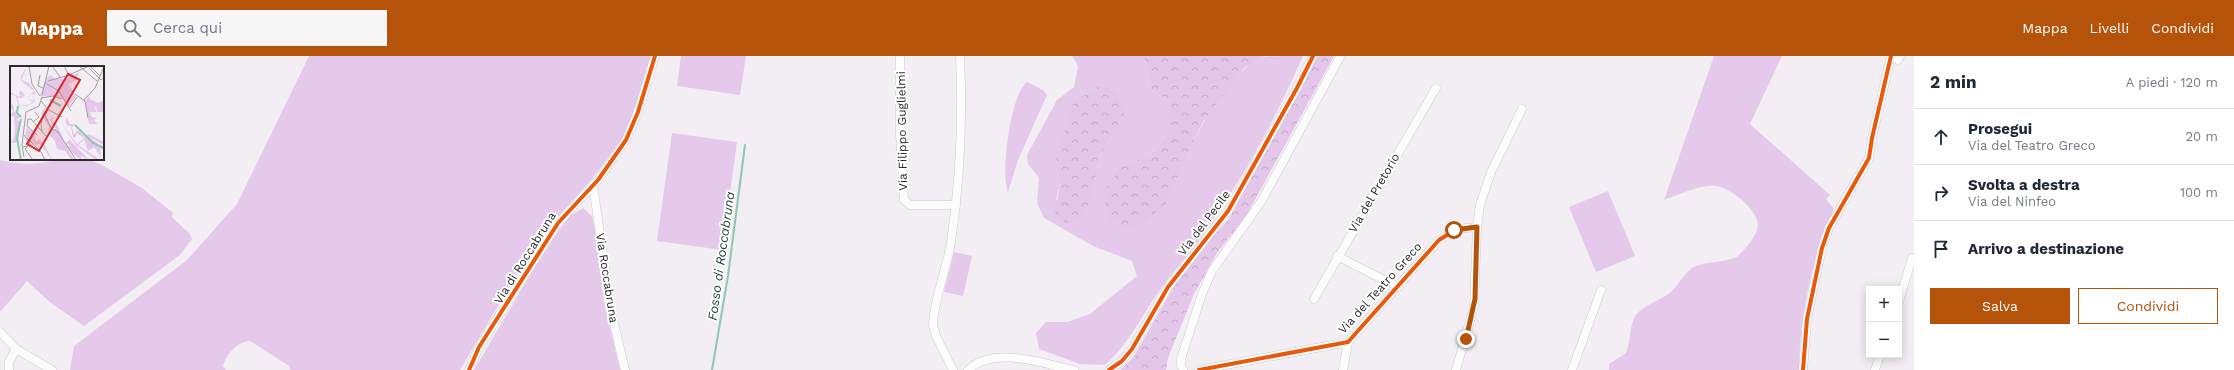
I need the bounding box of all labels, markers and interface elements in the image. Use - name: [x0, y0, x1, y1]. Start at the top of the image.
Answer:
- search box: [107, 10, 387, 46]
- text: Mappa: [20, 17, 83, 40]
- icon: search: [121, 17, 143, 39]
- text: Cerca qui: [153, 19, 222, 37]
- text: Mappa: [2022, 20, 2068, 36]
- text: Livelli: [2090, 20, 2129, 36]
- text: Condividi: [2151, 20, 2214, 36]
- inset map: [10, 66, 104, 160]
- street label: Via Filippo Guglielmi: [894, 71, 910, 191]
- text: 2 min: [1930, 72, 1976, 92]
- text: A piedi · 120 m: [2126, 75, 2218, 90]
- text: Prosegui: [1968, 120, 2032, 138]
- icon: ahead: [1930, 126, 1952, 148]
- text: 20 m: [2186, 129, 2218, 144]
- text: Via del Teatro Greco: [1968, 138, 2096, 153]
- street label: Via del Pretorio: [1346, 151, 1402, 235]
- text: Svolta a destra: [1968, 176, 2080, 194]
- icon: right: [1930, 182, 1952, 204]
- text: 100 m: [2180, 185, 2218, 200]
- street label: Via del Pecile: [1175, 188, 1233, 258]
- water label: Fosso di Roccabruna: [705, 191, 737, 321]
- text: Via del Ninfeo: [1968, 194, 2056, 209]
- street label: Via di Roccabruna: [491, 209, 559, 307]
- route start: [1445, 221, 1463, 239]
- street label: Via Roccabruna: [593, 232, 621, 324]
- icon: arrive: [1930, 238, 1952, 260]
- street label: Via del Teatro Greco: [1335, 240, 1425, 336]
- text: Arrivo a destinazione: [1968, 240, 2124, 258]
- map controls: [1866, 286, 1902, 358]
- button: +: [1866, 286, 1902, 322]
- button: Salva: [1930, 288, 2070, 324]
- button: Condividi: [2078, 288, 2218, 324]
- button: −: [1866, 322, 1902, 358]
- route end: [1457, 330, 1475, 348]

